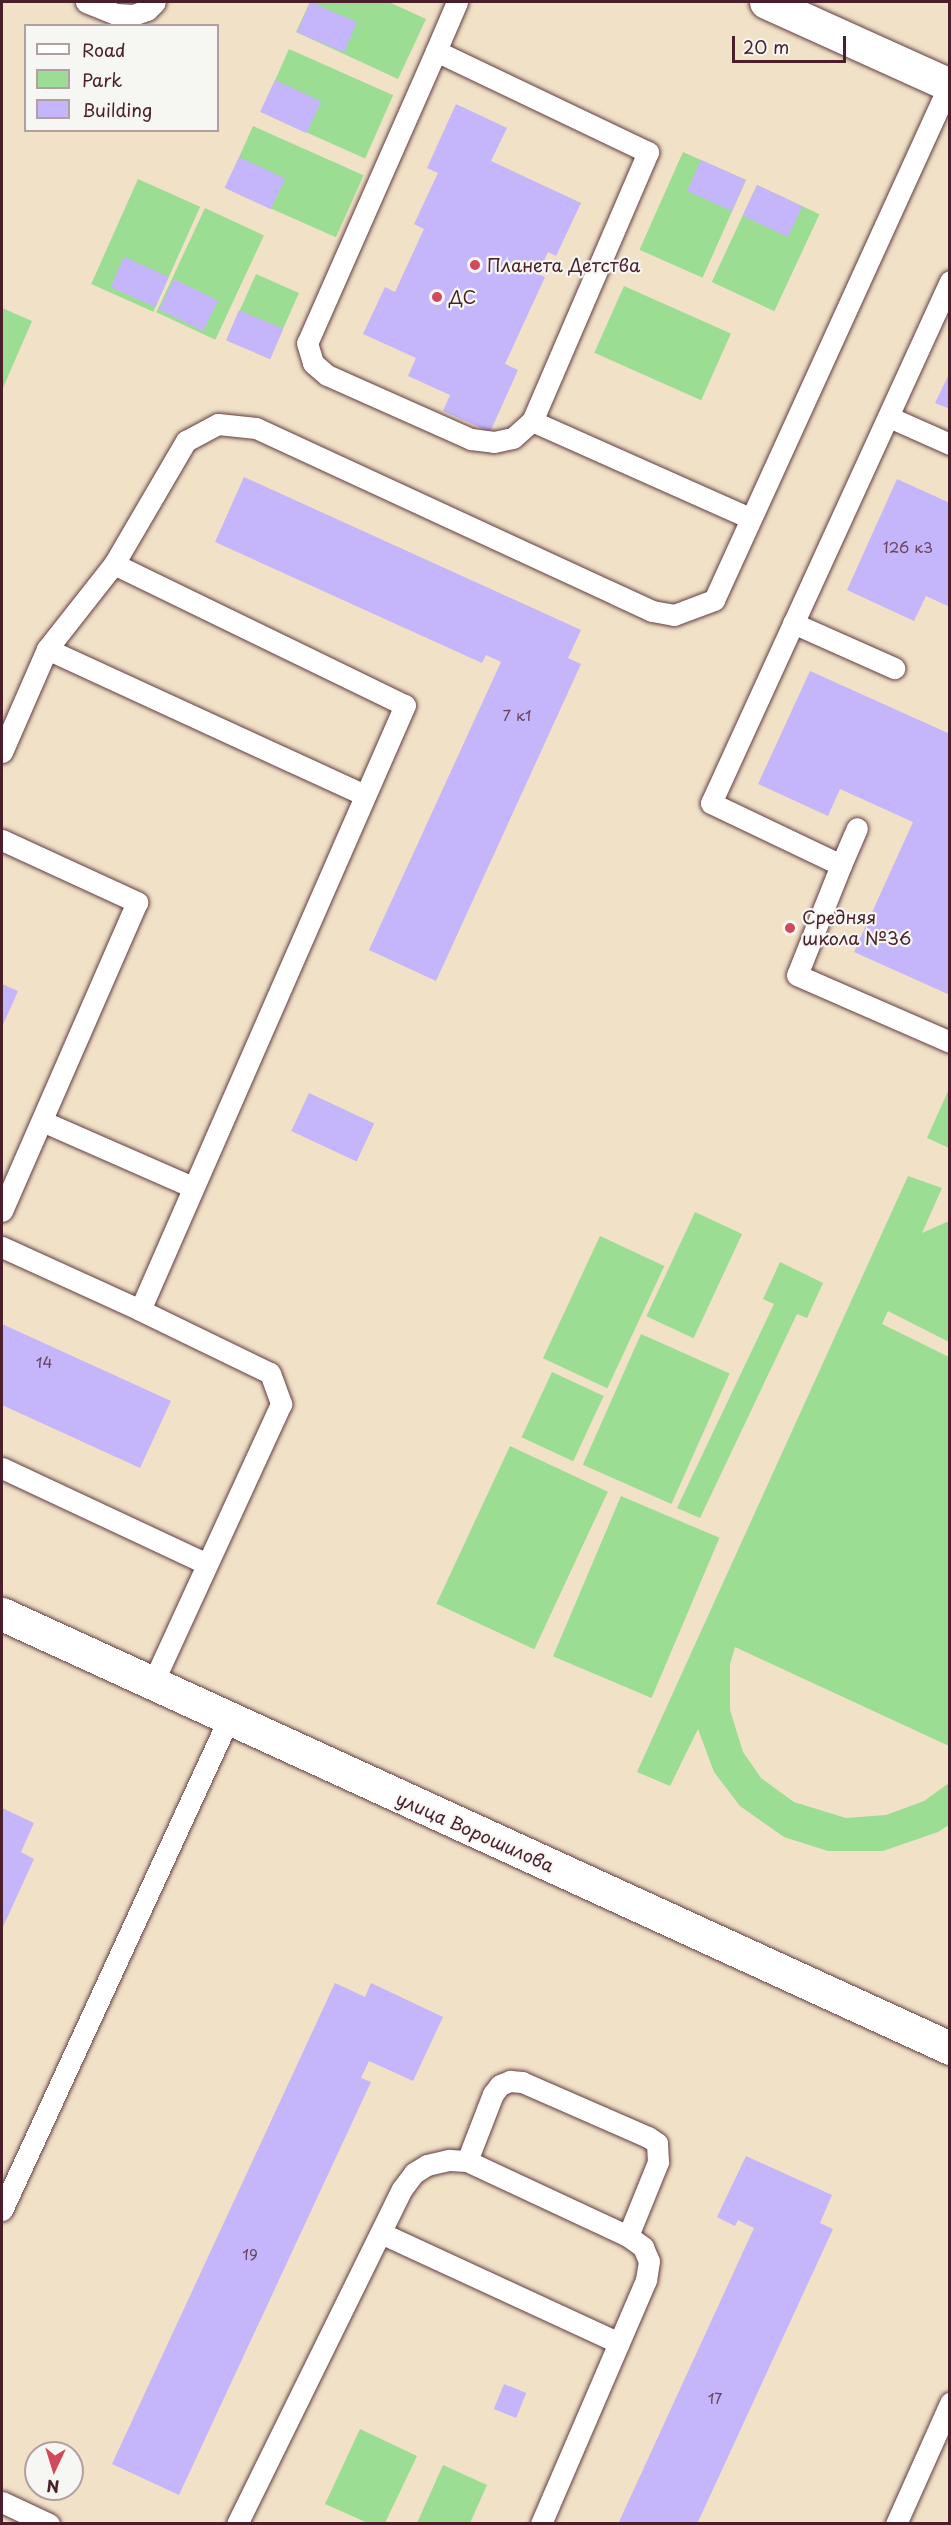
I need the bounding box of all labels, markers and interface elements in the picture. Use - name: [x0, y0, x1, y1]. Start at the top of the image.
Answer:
- legend: [24, 24, 219, 132]
- scale bar: [735, 24, 849, 62]
- text: 20 m: [743, 33, 789, 60]
- text: Road: [82, 36, 126, 63]
- text: Park: [82, 66, 122, 93]
- text: Building: [82, 96, 152, 123]
- place label: Планета Детства: [487, 254, 640, 276]
- marker: Планета Детства: [468, 258, 482, 272]
- place label: ДС: [449, 286, 476, 308]
- marker: ДС: [430, 290, 444, 304]
- house number: 126 к3: [883, 538, 933, 556]
- house number: 7 к1: [502, 706, 532, 724]
- place label: Средняя школа №36: [802, 907, 912, 950]
- marker: Средняя школа №36: [783, 921, 797, 935]
- house number: 14: [36, 1353, 52, 1371]
- street label: улица Ворошилова: [392, 1787, 558, 1877]
- house number: 19: [242, 2245, 258, 2263]
- house number: 17: [708, 2389, 722, 2407]
- north arrow: [24, 2441, 84, 2501]
- text: N: [46, 2475, 60, 2499]

